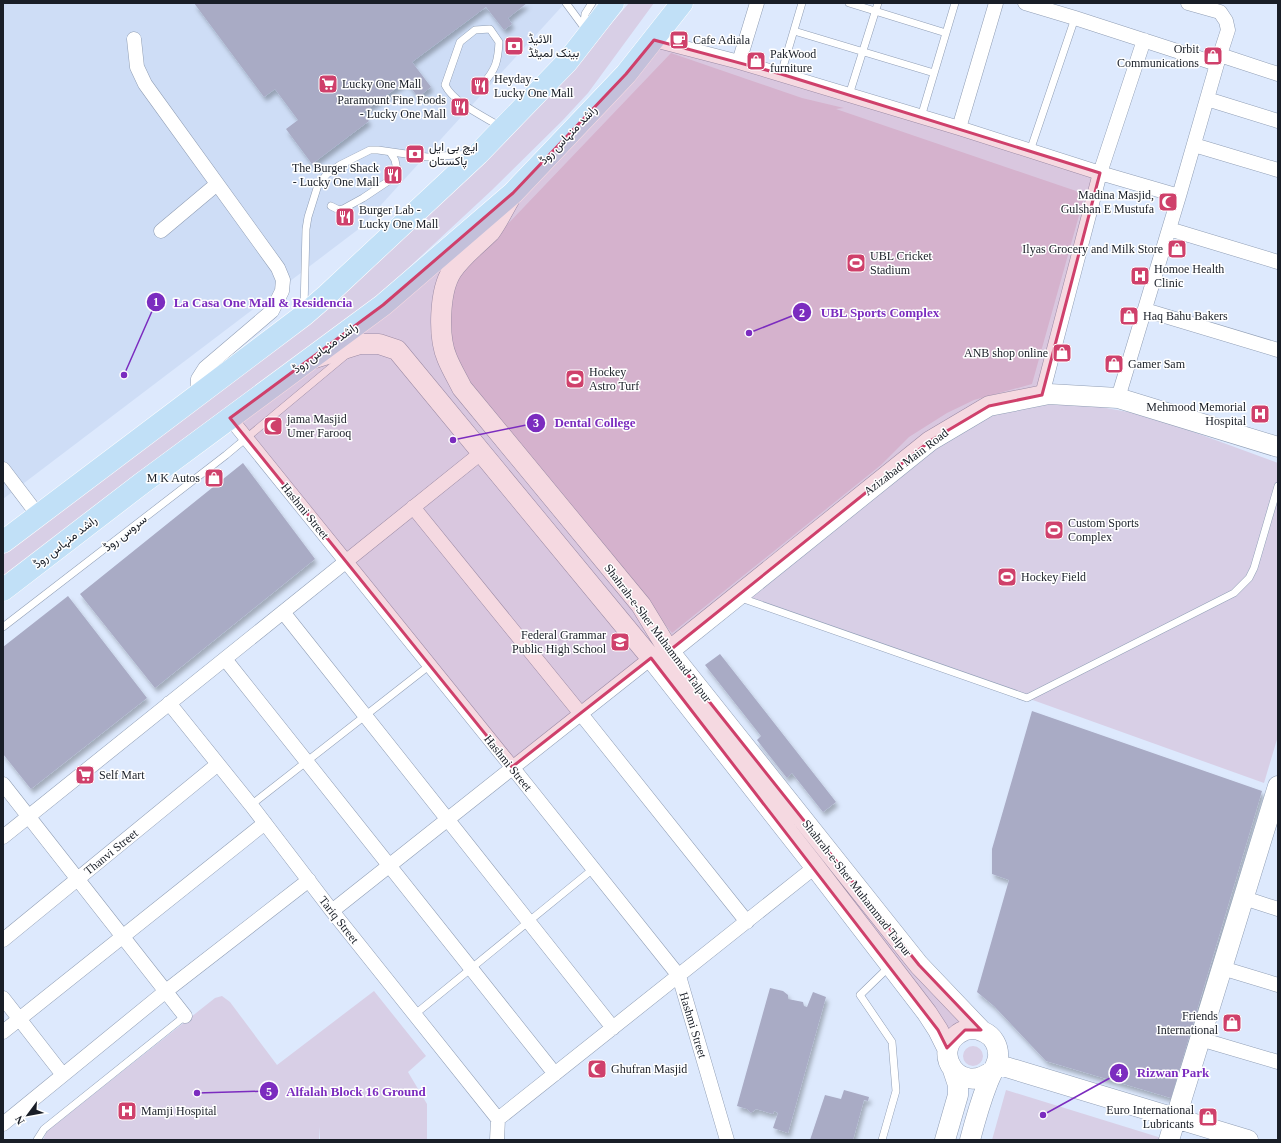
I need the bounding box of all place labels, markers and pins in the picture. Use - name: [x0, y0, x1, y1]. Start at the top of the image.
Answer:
- cafe icon: Cafe Adiala: [668, 29, 690, 51]
- place label: الائیڈ بینک لمیٹڈ: [528, 32, 579, 60]
- place label: Cafe Adiala: [693, 33, 751, 47]
- bank icon: الائیڈ بینک لمیٹڈ: [503, 35, 525, 57]
- place label: Orbit Communications: [1117, 42, 1200, 70]
- shop icon: Orbit Communications: [1202, 45, 1224, 67]
- place label: PakWood furniture: [770, 47, 816, 75]
- shop icon: PakWood furniture: [745, 50, 767, 72]
- place label: Heyday - Lucky One Mall: [494, 72, 574, 100]
- supermarket icon: Lucky One Mall: [317, 73, 339, 95]
- restaurant icon: Heyday - Lucky One Mall: [469, 75, 491, 97]
- place label: Lucky One Mall: [342, 77, 422, 91]
- place label: Paramount Fine Foods - Lucky One Mall: [337, 93, 447, 121]
- restaurant icon: Paramount Fine Foods - Lucky One Mall: [449, 96, 471, 118]
- place label: ایچ بی ایل پاکستان: [429, 140, 478, 169]
- bank icon: ایچ بی ایل پاکستان: [404, 143, 426, 165]
- place label: The Burger Shack - Lucky One Mall: [292, 161, 380, 189]
- restaurant icon: The Burger Shack - Lucky One Mall: [382, 164, 404, 186]
- place label: Madina Masjid, Gulshan E Mustufa: [1061, 188, 1155, 216]
- mosque icon: Madina Masjid, Gulshan E Mustufa: [1157, 191, 1179, 213]
- place label: Burger Lab - Lucky One Mall: [359, 203, 439, 231]
- restaurant icon: Burger Lab - Lucky One Mall: [334, 206, 356, 228]
- shop icon: Ilyas Grocery and Milk Store: [1166, 238, 1188, 260]
- place label: Ilyas Grocery and Milk Store: [1022, 242, 1163, 256]
- place label: UBL Cricket Stadium: [870, 249, 933, 277]
- sports icon: UBL Cricket Stadium: [845, 252, 867, 274]
- place label: Homoe Health Clinic: [1154, 262, 1224, 290]
- hospital icon: Homoe Health Clinic: [1129, 265, 1151, 287]
- callout: La Casa One Mall & Residencia: [146, 290, 361, 315]
- callout: UBL Sports Complex: [792, 300, 948, 325]
- shop icon: Haq Bahu Bakers: [1118, 305, 1140, 327]
- place label: Haq Bahu Bakers: [1143, 309, 1228, 323]
- shop icon: ANB shop online: [1051, 342, 1073, 364]
- place label: ANB shop online: [964, 346, 1048, 360]
- shop icon: Gamer Sam: [1103, 353, 1125, 375]
- place label: Gamer Sam: [1128, 357, 1186, 371]
- place label: Hockey Astro Turf: [589, 365, 639, 393]
- sports icon: Hockey Astro Turf: [564, 368, 586, 390]
- place label: Mehmood Memorial Hospital: [1146, 400, 1247, 428]
- hospital icon: Mehmood Memorial Hospital: [1249, 403, 1271, 425]
- callout: Dental College: [526, 410, 644, 435]
- place label: jama Masjid Umer Farooq: [286, 412, 351, 440]
- mosque icon: jama Masjid Umer Farooq: [262, 415, 284, 437]
- shop icon: M K Autos: [203, 467, 225, 489]
- place label: M K Autos: [147, 471, 200, 485]
- place label: Custom Sports Complex: [1068, 516, 1139, 544]
- sports icon: Custom Sports Complex: [1043, 519, 1065, 541]
- sports icon: Hockey Field: [996, 566, 1018, 588]
- place label: Hockey Field: [1021, 570, 1086, 584]
- place label: Federal Grammar Public High School: [512, 628, 607, 656]
- school or university icon: Federal Grammar Public High School: [609, 631, 631, 653]
- supermarket icon: Self Mart: [74, 764, 96, 786]
- place label: Self Mart: [99, 768, 145, 782]
- place label: Friends International: [1157, 1009, 1219, 1037]
- shop icon: Friends International: [1221, 1012, 1243, 1034]
- mosque icon: Ghufran Masjid: [586, 1058, 608, 1080]
- callout: Rizwan Park: [1109, 1060, 1218, 1085]
- place label: Ghufran Masjid: [611, 1062, 687, 1076]
- callout: Alfalah Block 16 Ground: [259, 1079, 434, 1104]
- hospital icon: Mamji Hospital: [116, 1100, 138, 1122]
- place label: Euro International Lubricants: [1106, 1103, 1195, 1131]
- place label: Mamji Hospital: [141, 1104, 217, 1118]
- shop icon: Euro International Lubricants: [1197, 1106, 1219, 1128]

